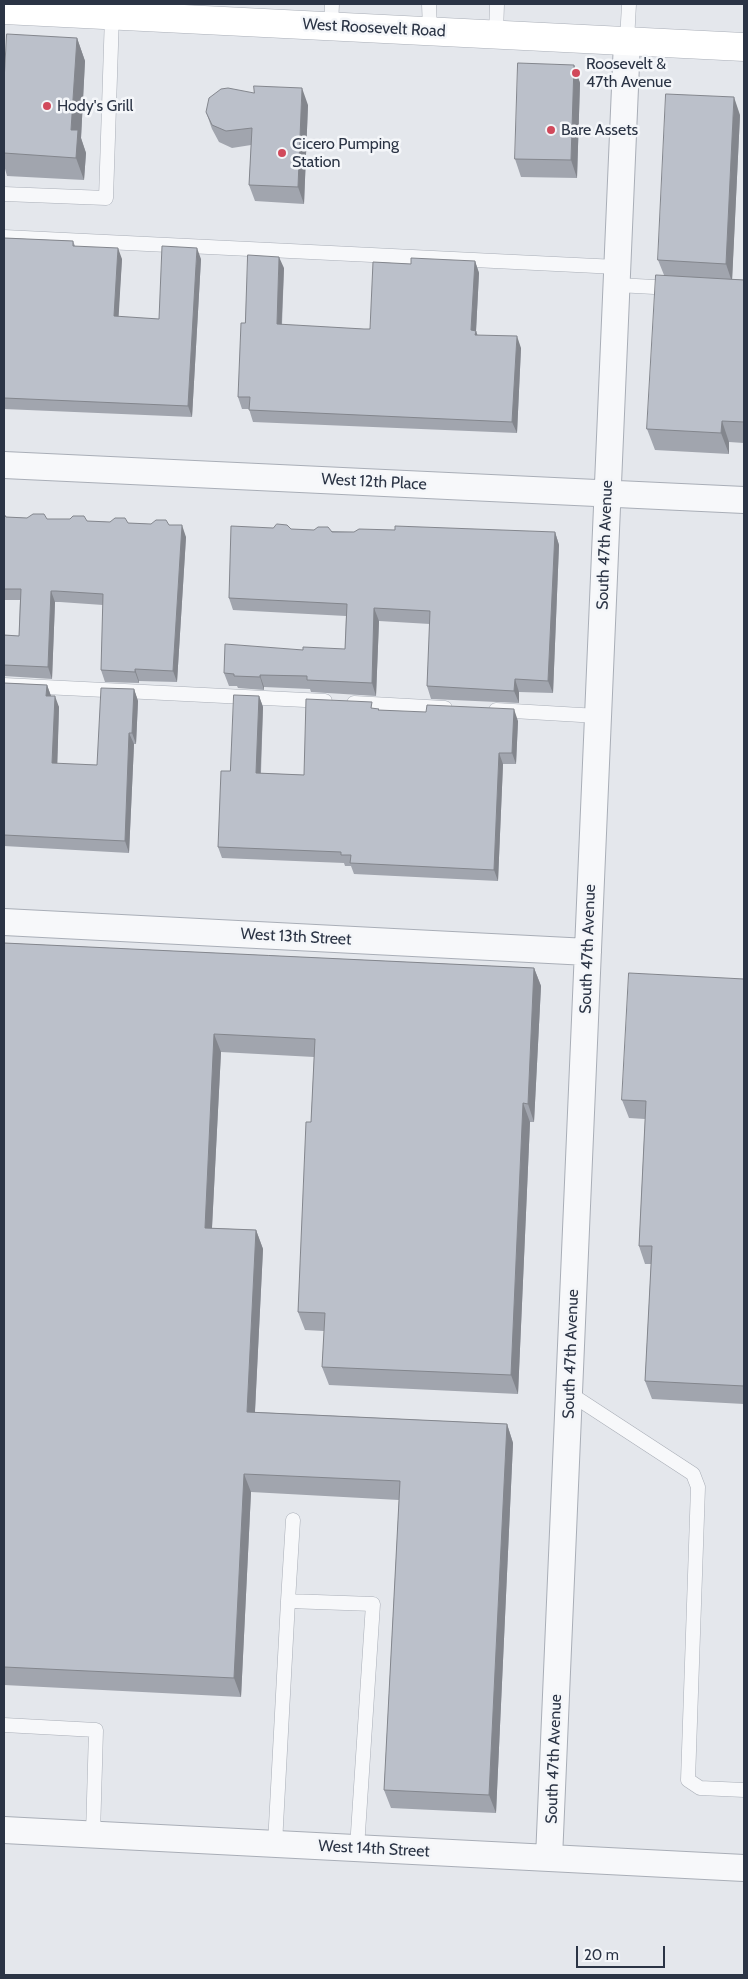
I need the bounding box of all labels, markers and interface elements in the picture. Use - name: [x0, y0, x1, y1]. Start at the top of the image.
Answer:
- street label: West Roosevelt Road: [302, 15, 446, 41]
- place label: Roosevelt & 47th Avenue: [586, 54, 672, 92]
- marker: Roosevelt & 47th Avenue: [570, 67, 582, 79]
- place label: Hody's Grill: [57, 96, 133, 116]
- marker: Hody's Grill: [41, 100, 53, 112]
- place label: Bare Assets: [561, 120, 638, 140]
- marker: Bare Assets: [545, 124, 557, 136]
- place label: Cicero Pumping Station: [292, 134, 399, 172]
- marker: Cicero Pumping Station: [276, 147, 288, 159]
- street label: West 12th Place: [321, 470, 427, 494]
- street label: South 47th Avenue: [593, 480, 617, 610]
- street label: South 47th Avenue: [576, 884, 600, 1014]
- street label: West 13th Street: [240, 925, 352, 949]
- street label: South 47th Avenue: [559, 1289, 583, 1419]
- street label: South 47th Avenue: [542, 1694, 566, 1824]
- street label: West 14th Street: [318, 1836, 430, 1862]
- scale bar: [578, 1936, 667, 1968]
- text: 20 m: [584, 1946, 619, 1964]

